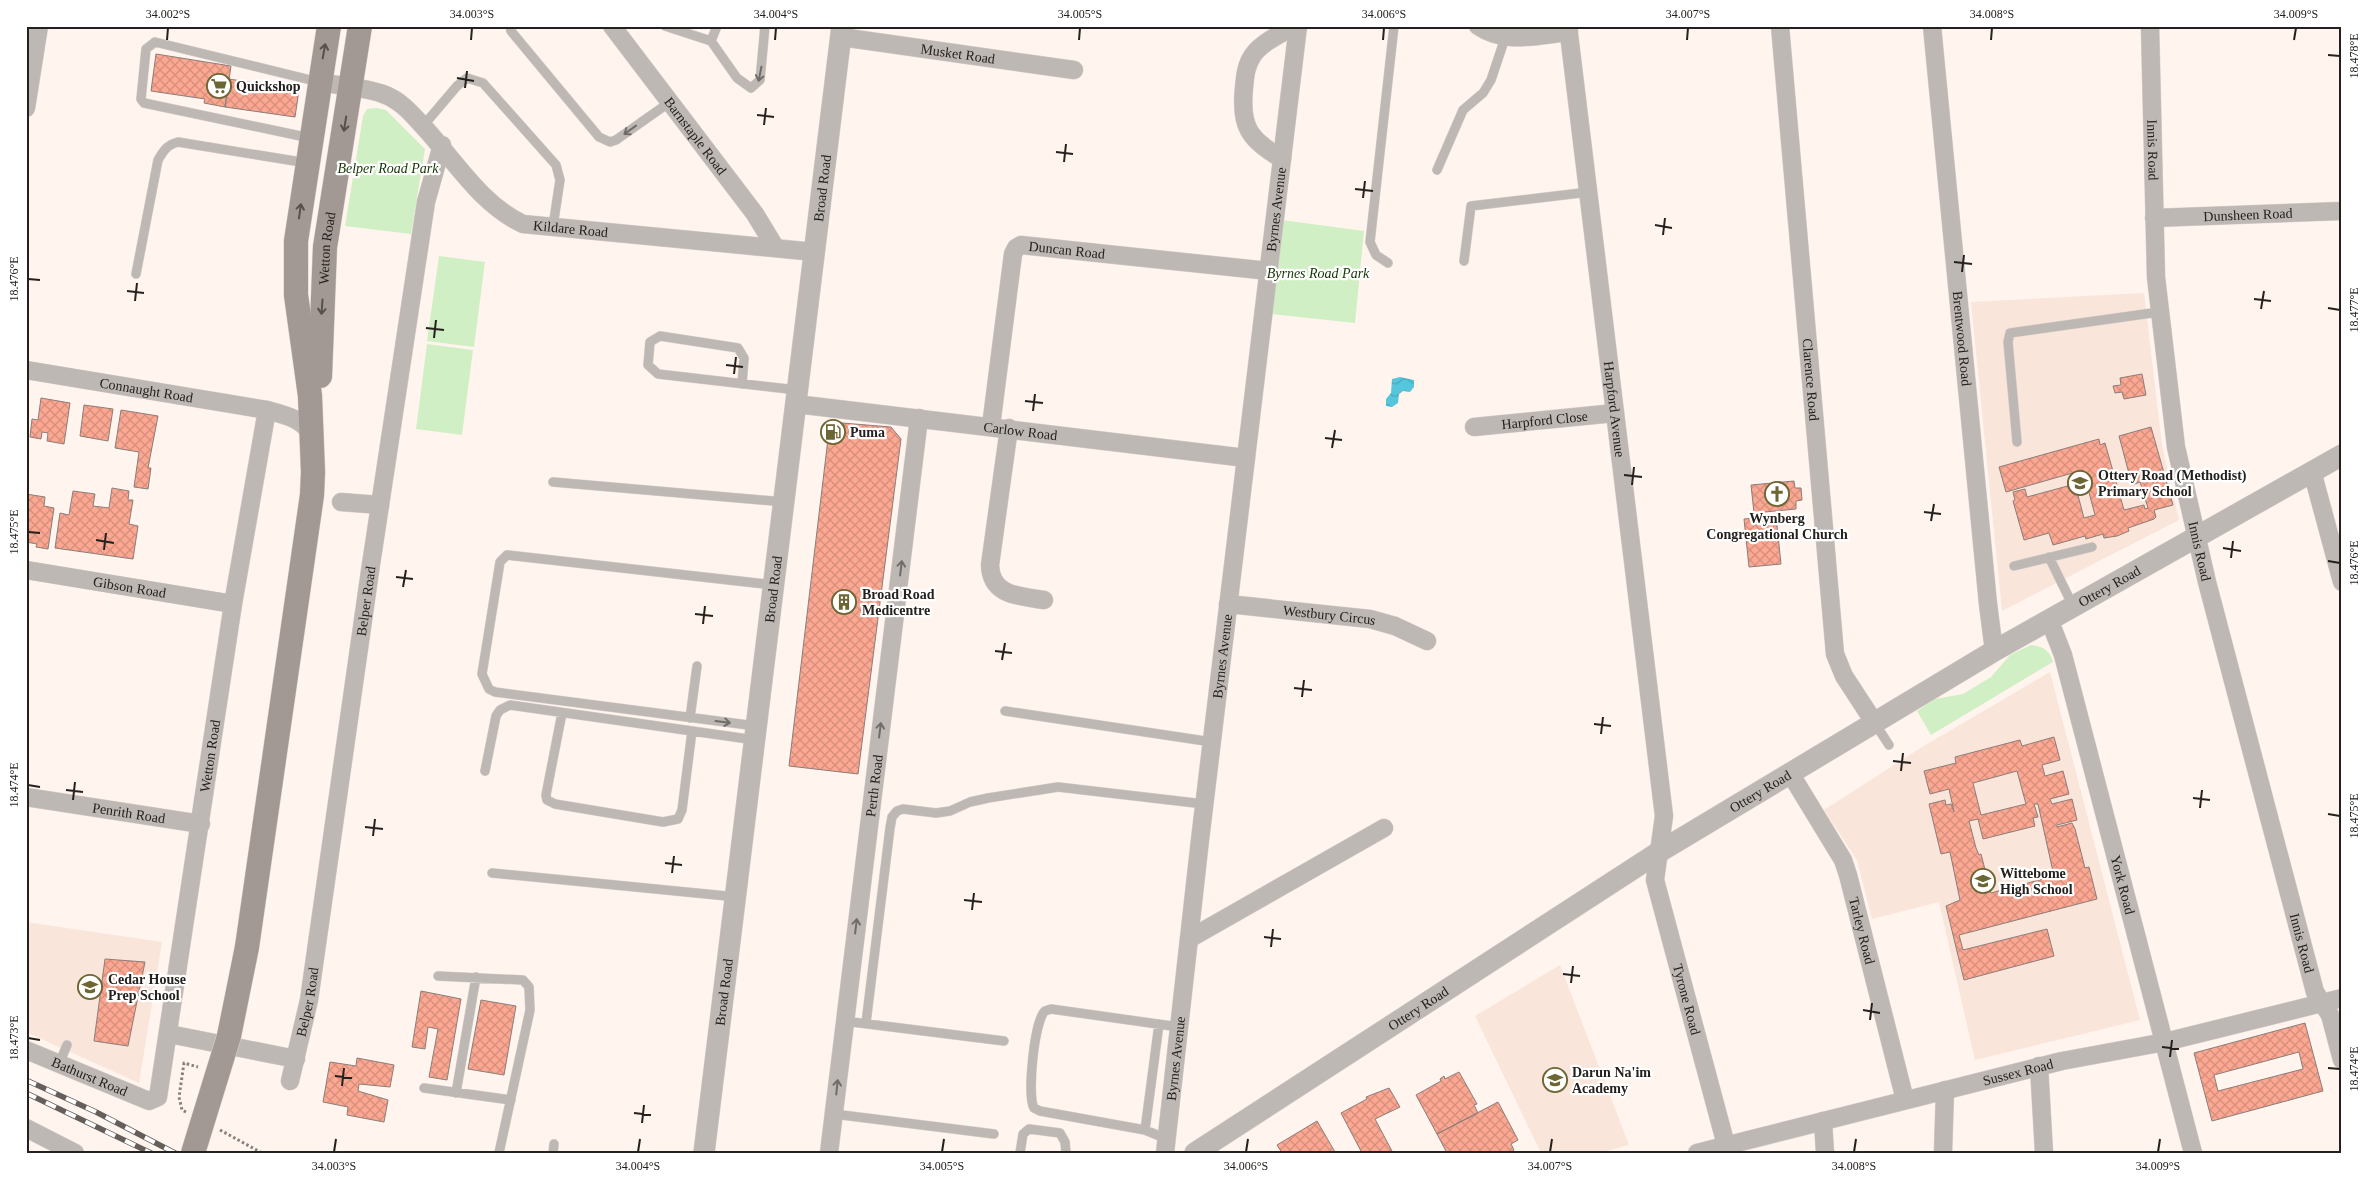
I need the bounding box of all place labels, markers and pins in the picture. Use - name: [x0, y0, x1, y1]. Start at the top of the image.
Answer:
- supermarket icon: Quickshop: [206, 73, 232, 99]
- place label: Quickshop: [236, 79, 301, 94]
- fuel station icon: Puma: [820, 419, 846, 445]
- place label: Puma: [850, 425, 885, 440]
- place label: Ottery Road (Methodist) Primary School: [2098, 468, 2247, 499]
- school or university icon: Ottery Road (Methodist) Primary School: [2067, 470, 2093, 496]
- church icon: Wynberg Congregational Church: [1764, 481, 1790, 507]
- place label: Wynberg Congregational Church: [1706, 511, 1848, 542]
- place label: Broad Road Medicentre: [862, 587, 935, 618]
- building icon: Broad Road Medicentre: [831, 589, 857, 615]
- place label: Wittebome High School: [2000, 866, 2073, 897]
- school or university icon: Wittebome High School: [1970, 868, 1996, 894]
- place label: Cedar House Prep School: [108, 972, 186, 1003]
- school or university icon: Cedar House Prep School: [77, 974, 103, 1000]
- place label: Darun Na'im Academy: [1572, 1065, 1651, 1096]
- school or university icon: Darun Na'im Academy: [1542, 1067, 1568, 1093]

